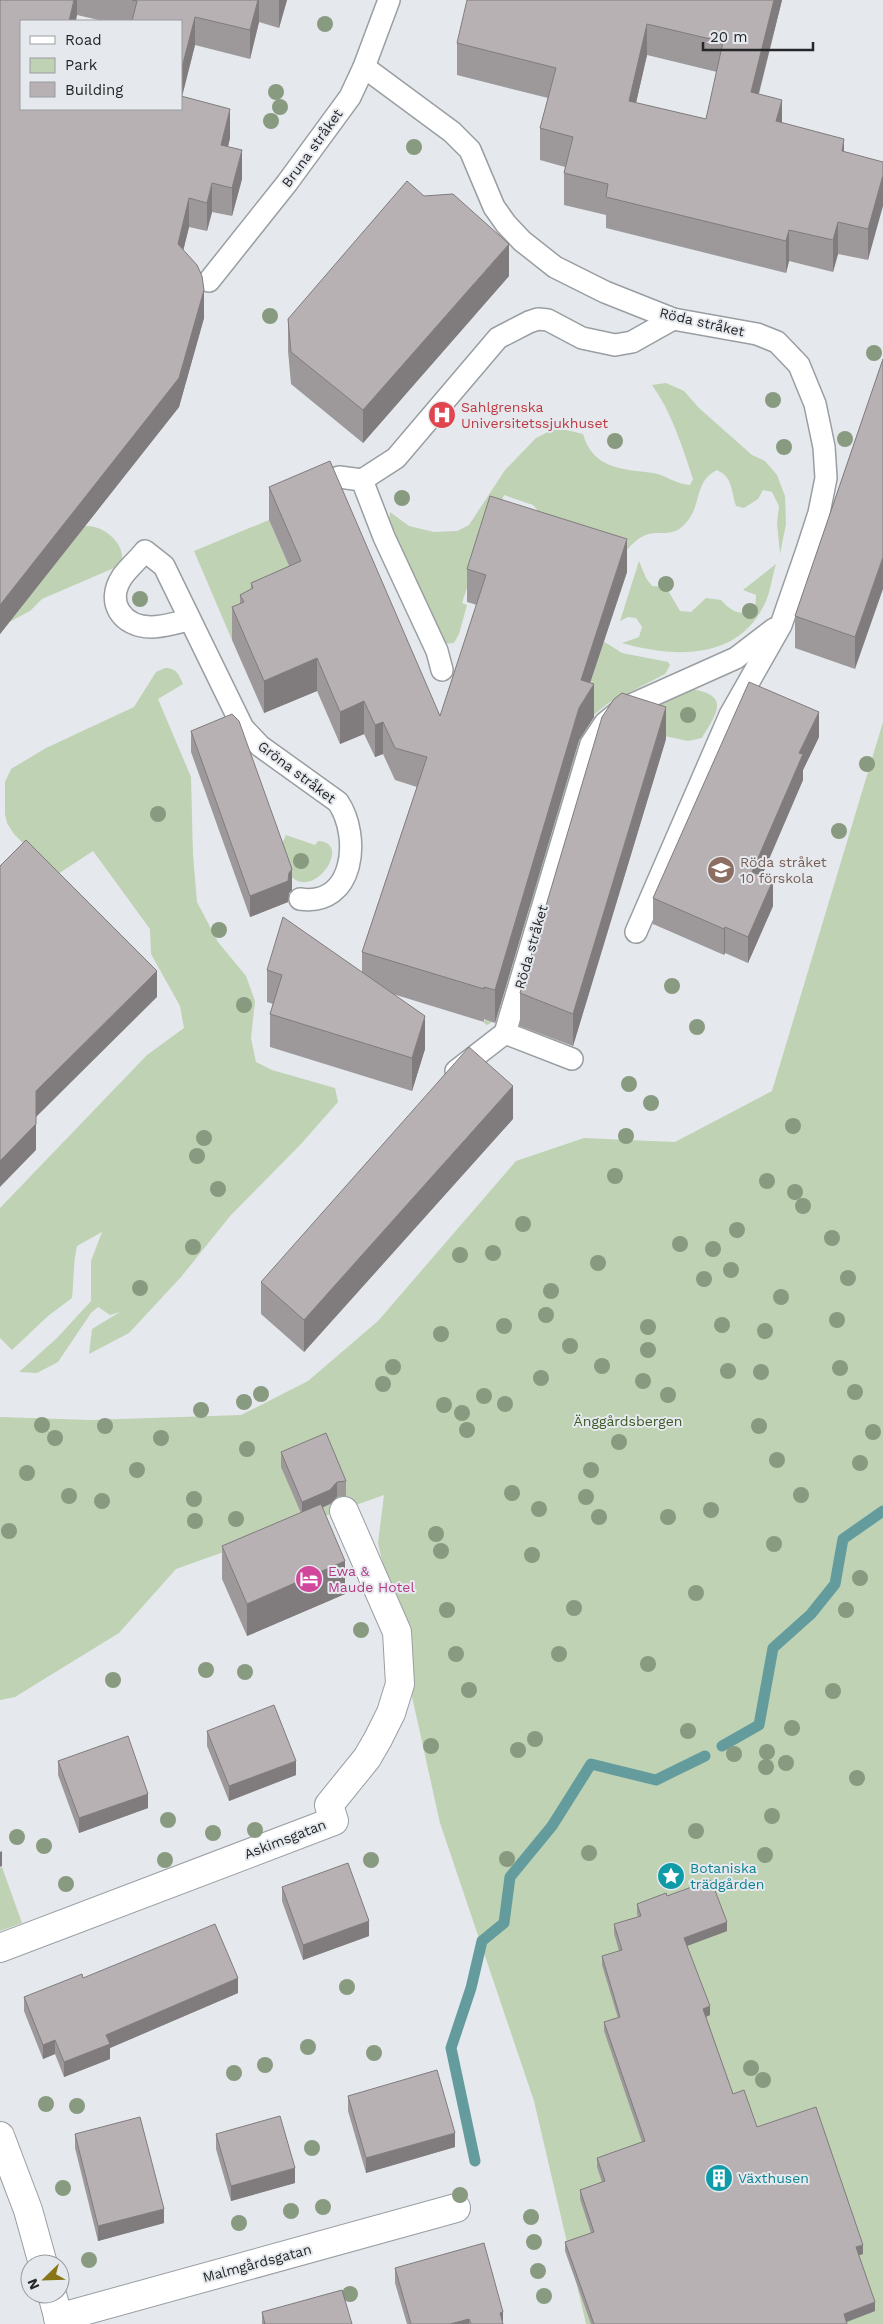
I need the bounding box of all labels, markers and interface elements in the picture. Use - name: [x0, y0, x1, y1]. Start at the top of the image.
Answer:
- legend: [20, 20, 182, 110]
- scale bar: [703, 20, 813, 52]
- text: 20 m: [710, 28, 748, 46]
- text: Road: [65, 31, 102, 49]
- text: Park: [65, 56, 98, 74]
- text: Building: [65, 81, 123, 99]
- street label: Bruna stråket: [278, 106, 346, 190]
- street label: Röda stråket: [658, 304, 746, 340]
- place label: Sahlgrenska Universitetssjukhuset: [461, 399, 608, 431]
- hospital icon: Sahlgrenska Universitetssjukhuset: [427, 400, 457, 430]
- street label: Gröna stråket: [255, 738, 339, 807]
- place label: Röda stråket 10 förskola: [740, 854, 827, 886]
- school or university icon: Röda stråket 10 förskola: [706, 855, 736, 885]
- street label: Röda stråket: [511, 903, 551, 991]
- park label: Änggårdsbergen: [574, 1413, 682, 1429]
- place label: Ewa & Maude Hotel: [328, 1563, 415, 1595]
- hotel icon: Ewa & Maude Hotel: [294, 1564, 324, 1594]
- street label: Askimsgatan: [242, 1816, 328, 1862]
- place label: Botaniska trädgården: [690, 1860, 764, 1892]
- place icon: Botaniska trädgården: [656, 1861, 686, 1891]
- building icon: Växthusen: [704, 2163, 734, 2193]
- place label: Växthusen: [738, 2170, 809, 2186]
- street label: Malmgårdsgatan: [201, 2241, 313, 2285]
- north arrow: [20, 2254, 70, 2304]
- text: N: [24, 2276, 42, 2292]

